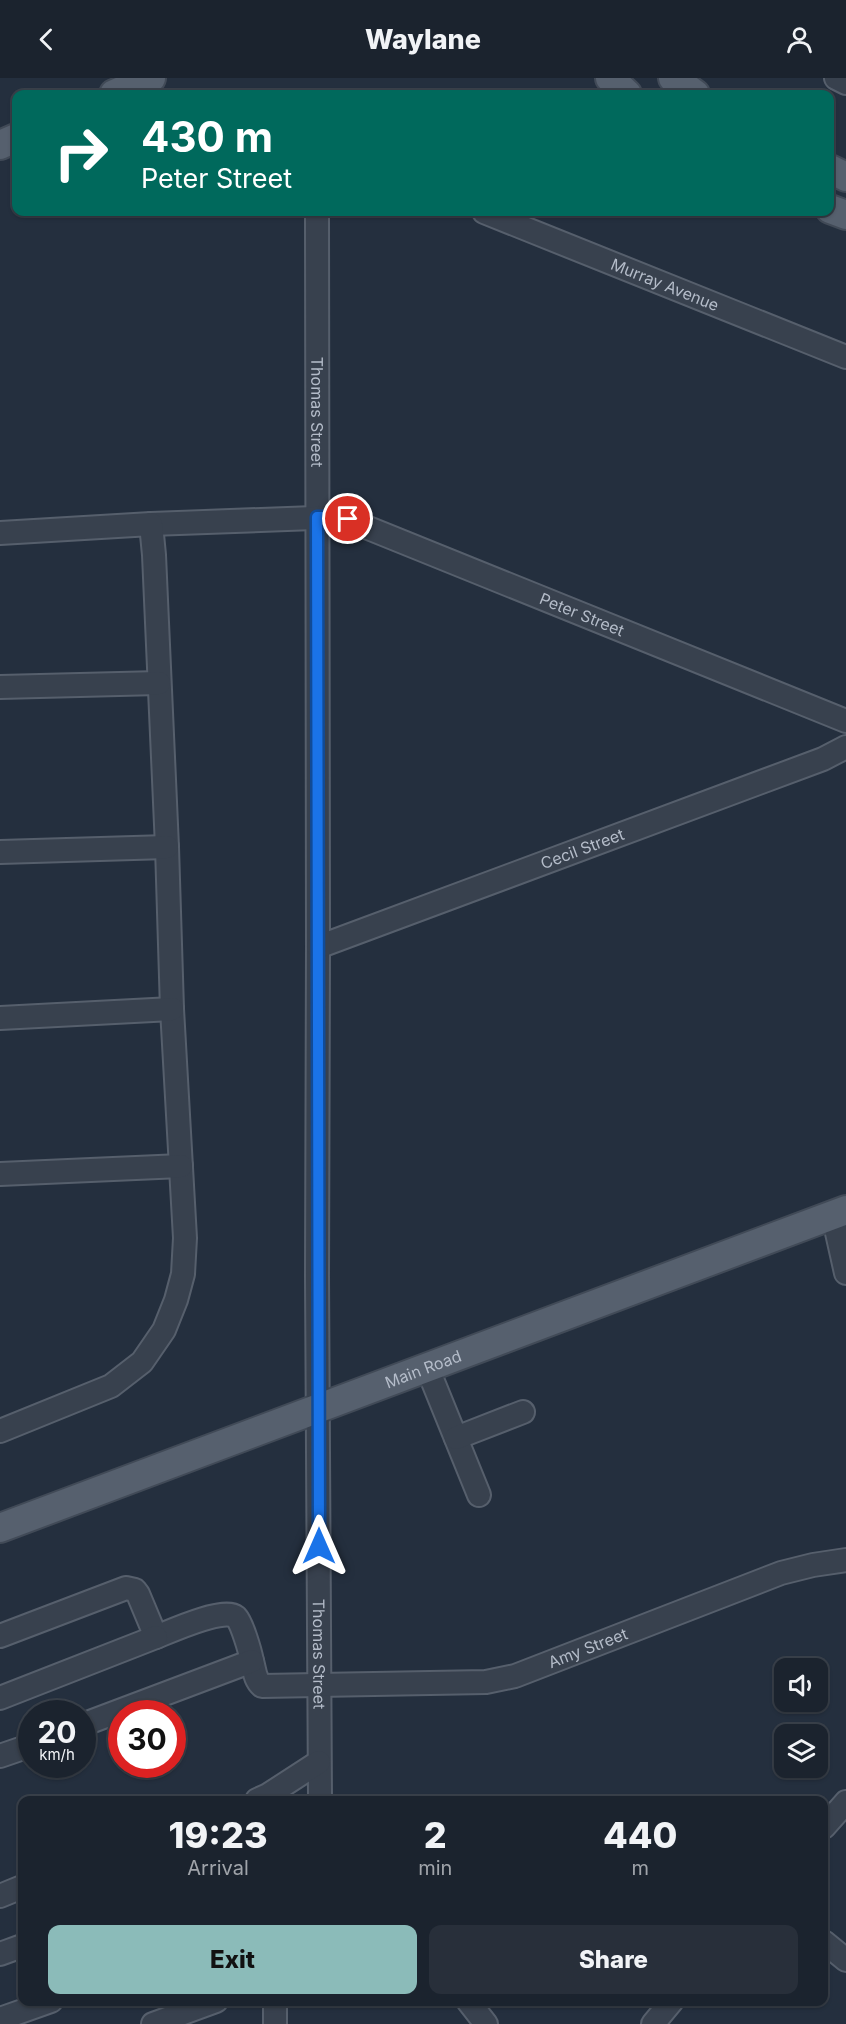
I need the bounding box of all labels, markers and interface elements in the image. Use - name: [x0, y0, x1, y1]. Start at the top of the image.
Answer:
- icon: back: [30, 23, 63, 56]
- text: Waylane: [365, 23, 481, 56]
- icon: person: [783, 23, 816, 56]
- text: 430 m: [141, 111, 273, 162]
- icon: right: [42, 114, 120, 192]
- text: Peter Street: [141, 162, 292, 195]
- street label: Murray Avenue: [608, 254, 722, 315]
- street label: Thomas Street: [307, 357, 327, 467]
- pin: [322, 493, 373, 544]
- icon: arrive: [331, 502, 364, 535]
- street label: Peter Street: [537, 588, 627, 640]
- street label: Cecil Street: [538, 824, 627, 873]
- street label: Main Road: [382, 1346, 464, 1392]
- position arrow: [287, 1514, 351, 1578]
- street label: Thomas Street: [309, 1599, 329, 1709]
- street label: Amy Street: [545, 1623, 630, 1672]
- map controls: [774, 1658, 828, 1778]
- button: sound: [774, 1658, 828, 1712]
- speed limit sign: 30: [108, 1700, 186, 1778]
- text: 20: [37, 1714, 77, 1750]
- button: layers: [774, 1724, 828, 1778]
- text: km/h: [39, 1745, 75, 1764]
- text: 19:23: [169, 1813, 268, 1857]
- text: 2: [424, 1813, 447, 1857]
- text: 440: [603, 1813, 677, 1857]
- text: Arrival: [187, 1856, 249, 1880]
- text: min: [418, 1856, 452, 1880]
- text: m: [631, 1856, 649, 1880]
- button: Exit: [48, 1925, 417, 1994]
- button: Share: [429, 1925, 798, 1994]

